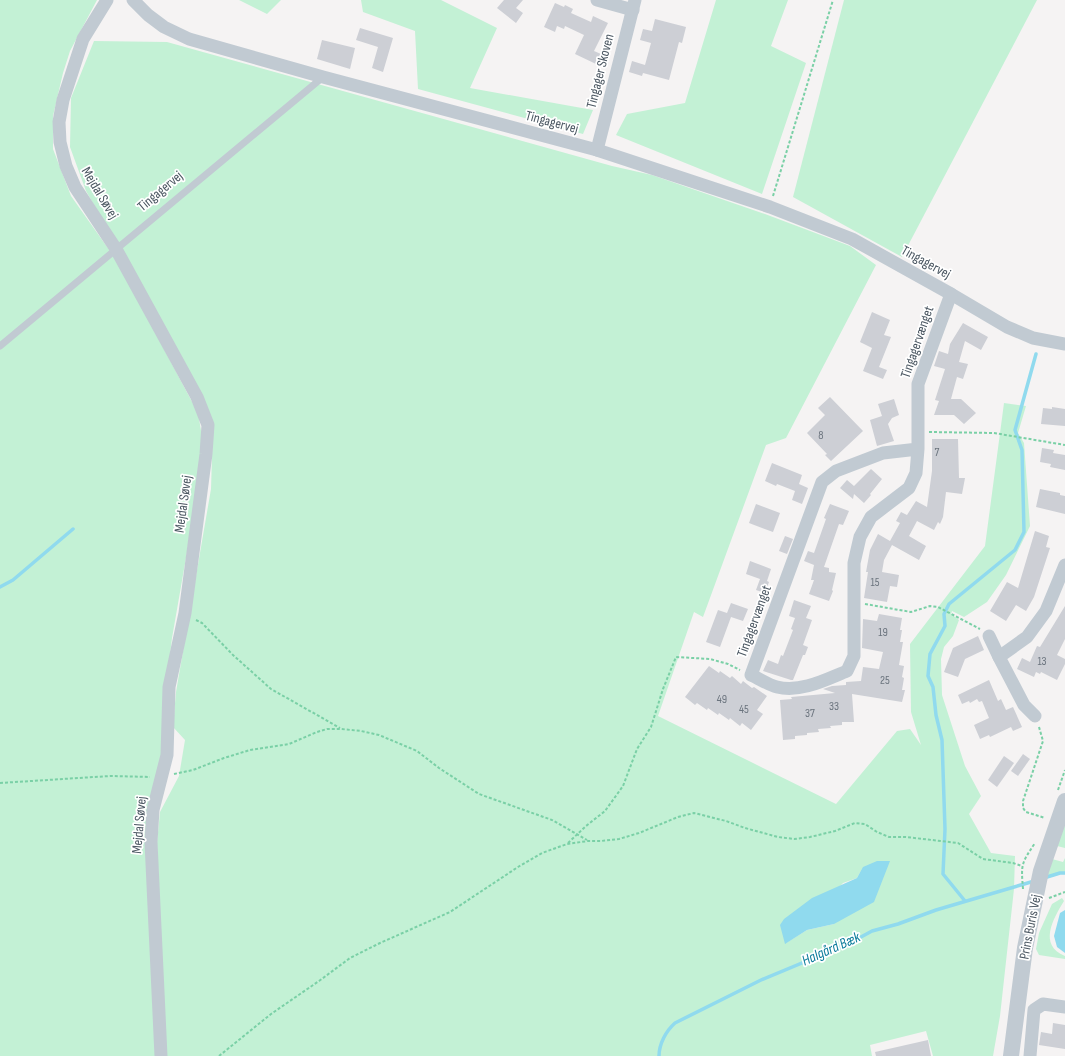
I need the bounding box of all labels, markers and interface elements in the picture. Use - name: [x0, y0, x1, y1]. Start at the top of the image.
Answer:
- street label: Tingager Skoven: [583, 32, 617, 110]
- street label: Tingagervej: [524, 107, 580, 137]
- street label: Mejdal Søvej: [78, 164, 122, 222]
- street label: Tingagervej: [134, 167, 186, 215]
- street label: Tingagervej: [898, 242, 954, 282]
- street label: Tingagervænget: [897, 304, 937, 380]
- house number: 8: [818, 428, 824, 443]
- house number: 7: [935, 445, 940, 460]
- street label: Mejdal Søvej: [171, 474, 195, 534]
- house number: 15: [870, 575, 880, 590]
- street label: Tingagervænget: [733, 583, 775, 659]
- house number: 19: [878, 625, 888, 640]
- house number: 13: [1037, 654, 1047, 669]
- house number: 25: [880, 673, 890, 688]
- house number: 49: [717, 692, 727, 707]
- house number: 33: [829, 699, 839, 714]
- house number: 45: [739, 702, 749, 717]
- house number: 37: [805, 706, 815, 721]
- street label: Mejdal Søvej: [128, 796, 150, 854]
- street label: Prins Buris Vej: [1015, 893, 1045, 961]
- water label: Halgård Bæk: [799, 928, 864, 970]

